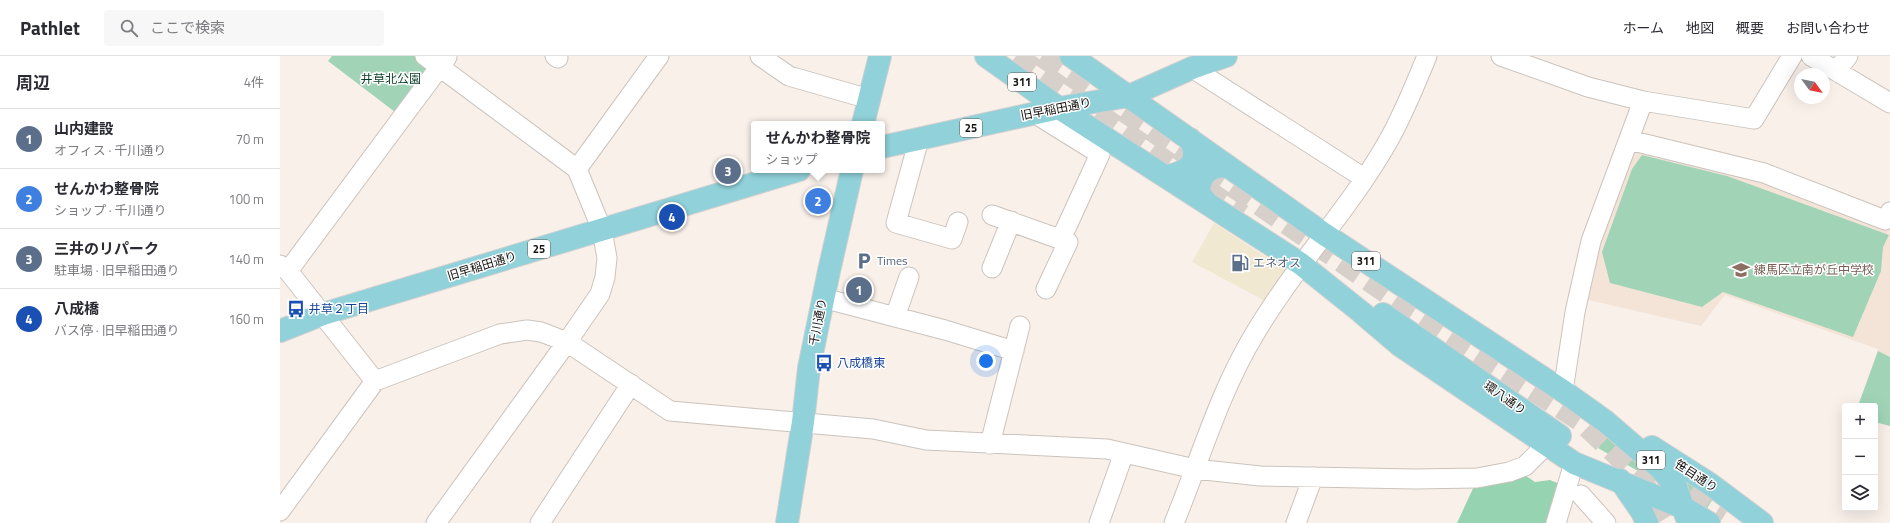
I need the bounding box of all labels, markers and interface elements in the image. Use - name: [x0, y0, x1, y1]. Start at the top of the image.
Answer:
- search box: [104, 10, 384, 46]
- text: Pathlet: [20, 13, 80, 42]
- text: ここで検索: [150, 16, 225, 39]
- icon: search: [118, 17, 140, 39]
- text: ホーム: [1622, 17, 1664, 38]
- text: 地図: [1686, 17, 1714, 38]
- text: 概要: [1736, 17, 1764, 38]
- text: お問い合わせ: [1786, 17, 1870, 38]
- north arrow: [1794, 68, 1830, 104]
- park label: 井草北公園: [361, 69, 421, 88]
- text: 周辺: [16, 70, 50, 96]
- text: 4件: [244, 72, 264, 92]
- road number: 311: [1008, 73, 1036, 91]
- street label: 旧早稲田通り: [1019, 92, 1093, 125]
- text: 山内建設: [54, 117, 114, 140]
- road number: 25: [960, 119, 982, 137]
- popup: [751, 121, 885, 173]
- text: せんかわ整骨院: [765, 126, 871, 149]
- text: 1: [25, 129, 33, 149]
- text: 70 m: [236, 129, 264, 149]
- text: オフィス · 千川通り: [54, 140, 166, 160]
- text: ショップ: [765, 149, 818, 169]
- pin: 3: [715, 156, 741, 186]
- text: せんかわ整骨院: [54, 177, 159, 200]
- pin: 2: [805, 186, 831, 216]
- text: 2: [25, 189, 33, 209]
- text: 100 m: [228, 189, 264, 209]
- text: ショップ · 千川通り: [54, 200, 167, 220]
- pin: 4: [659, 202, 685, 232]
- text: 三井のリパーク: [54, 237, 159, 260]
- road number: 25: [528, 240, 550, 258]
- street label: 旧早稲田通り: [445, 246, 519, 285]
- text: 3: [25, 249, 33, 269]
- text: 140 m: [228, 249, 264, 269]
- parking icon: Times: [854, 251, 874, 271]
- place label: Times: [877, 251, 908, 270]
- road number: 311: [1352, 252, 1380, 270]
- fuel station icon: エネオス: [1230, 253, 1250, 273]
- place label: エネオス: [1253, 253, 1301, 272]
- text: 駐車場 · 旧早稲田通り: [54, 260, 180, 280]
- school or university icon: 練馬区立南が丘中学校: [1731, 260, 1751, 280]
- place label: 練馬区立南が丘中学校: [1754, 260, 1874, 279]
- pin: 1: [846, 275, 872, 305]
- text: 八成橋: [54, 297, 99, 320]
- street label: 千川通り: [804, 297, 831, 347]
- bus stop icon: 井草２丁目: [286, 299, 306, 319]
- place label: 井草２丁目: [309, 299, 369, 318]
- text: 4: [25, 309, 33, 329]
- text: 160 m: [228, 309, 264, 329]
- text: バス停 · 旧早稲田通り: [54, 320, 180, 340]
- your location: [976, 351, 996, 371]
- bus stop icon: 八成橋東: [814, 353, 834, 373]
- place label: 八成橋東: [837, 353, 885, 372]
- street label: 環八通り: [1480, 376, 1530, 419]
- map controls: [1842, 403, 1878, 511]
- button: +: [1842, 403, 1878, 439]
- button: −: [1842, 439, 1878, 475]
- road number: 311: [1637, 451, 1665, 469]
- street label: 笹目通り: [1671, 455, 1722, 497]
- button: layers: [1842, 475, 1878, 511]

